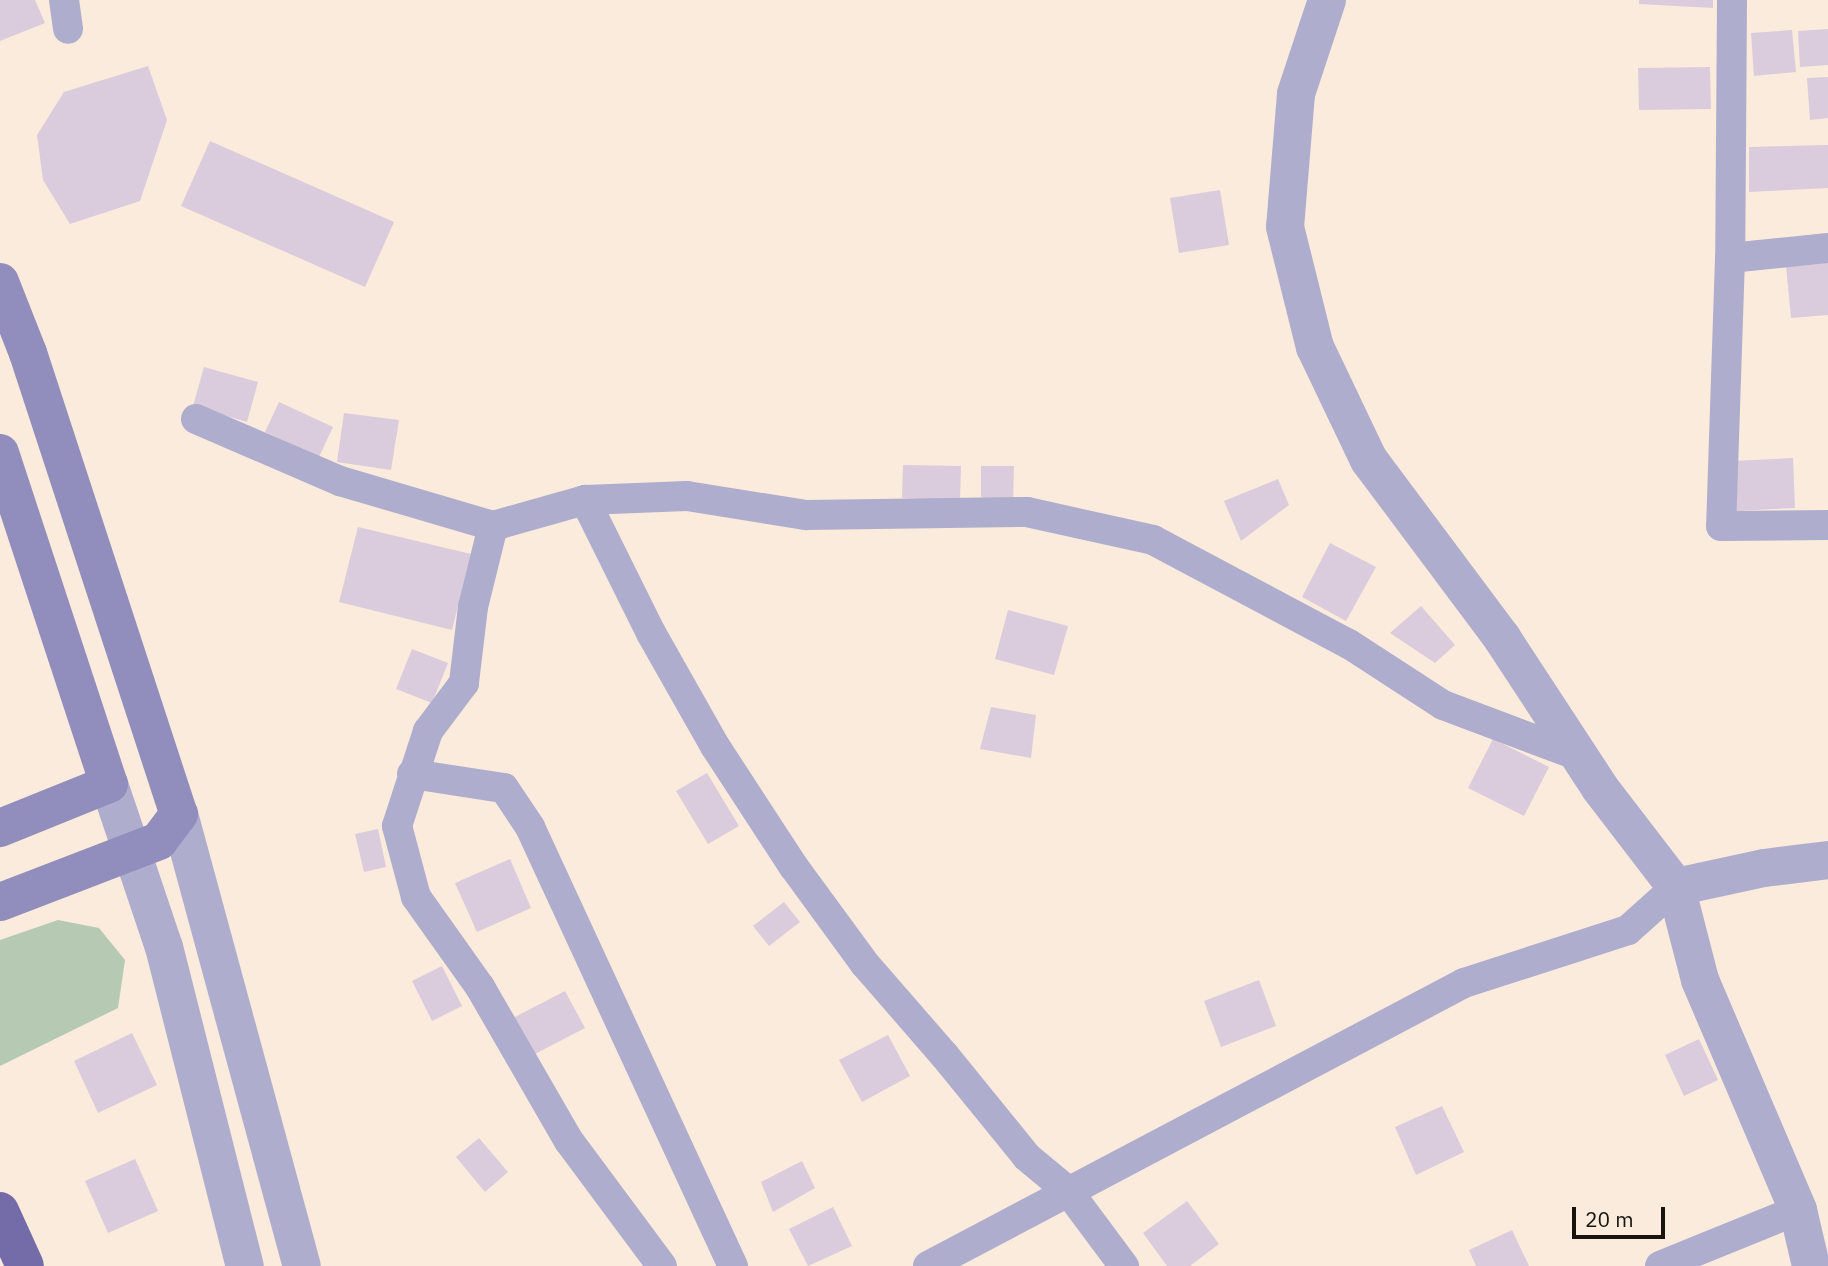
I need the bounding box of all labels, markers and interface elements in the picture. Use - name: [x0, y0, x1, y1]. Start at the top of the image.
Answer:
- scale bar: [1576, 1192, 1669, 1236]
- text: 20 m: [1585, 1205, 1634, 1233]

